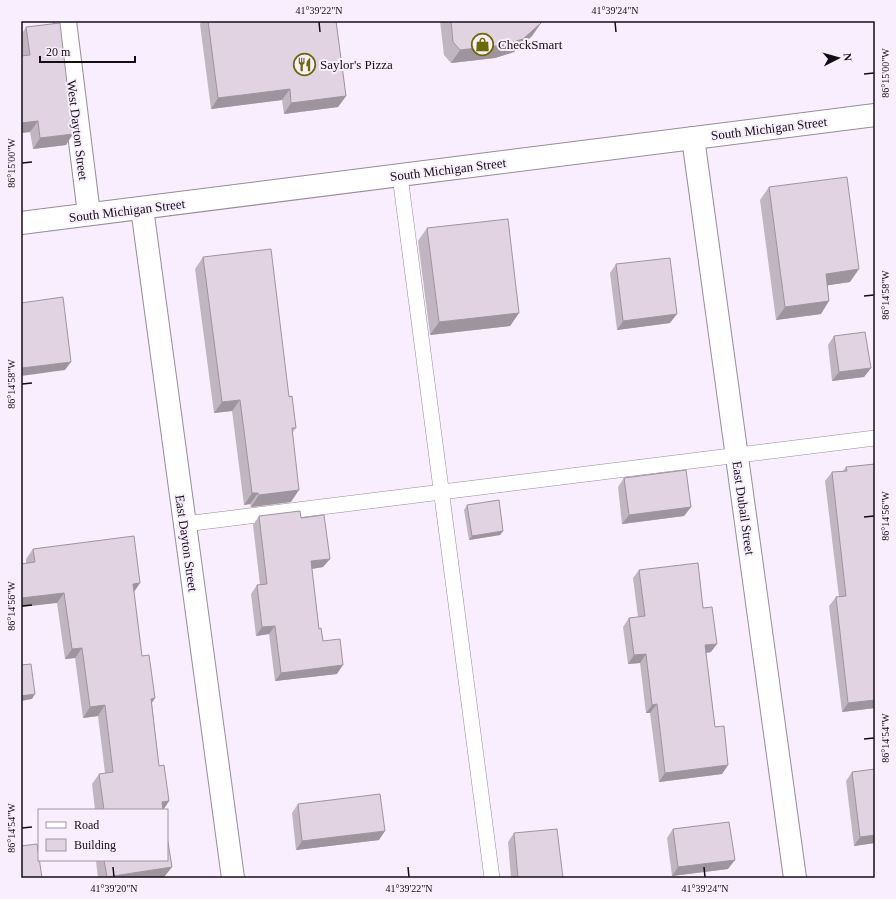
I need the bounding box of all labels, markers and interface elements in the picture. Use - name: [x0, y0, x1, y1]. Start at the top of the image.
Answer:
- text: 41°39'22"N: [295, 5, 343, 16]
- text: 41°39'24"N: [591, 5, 639, 16]
- shop icon: CheckSmart: [470, 31, 496, 57]
- place label: CheckSmart: [498, 37, 563, 52]
- scale bar: [40, 38, 135, 64]
- north arrow: [818, 38, 858, 78]
- text: 20 m: [46, 45, 71, 59]
- text: 86°15'00"W: [880, 48, 891, 98]
- restaurant icon: Saylor's Pizza: [292, 51, 318, 77]
- text: N: [842, 52, 854, 62]
- place label: Saylor's Pizza: [320, 57, 393, 72]
- street label: West Dayton Street: [64, 79, 91, 181]
- street label: South Michigan Street: [710, 114, 828, 143]
- text: 86°15'00"W: [6, 138, 17, 188]
- street label: South Michigan Street: [389, 155, 507, 184]
- street label: South Michigan Street: [68, 196, 186, 225]
- text: 86°14'58"W: [880, 270, 891, 320]
- text: 86°14'58"W: [6, 359, 17, 409]
- street label: East Dubail Street: [729, 460, 758, 556]
- text: 86°14'56"W: [880, 491, 891, 541]
- street label: East Dayton Street: [172, 494, 201, 593]
- text: 86°14'56"W: [6, 581, 17, 631]
- text: 86°14'54"W: [880, 713, 891, 763]
- text: 86°14'54"W: [6, 803, 17, 853]
- legend: [38, 809, 168, 861]
- text: Road: [74, 818, 99, 832]
- text: Building: [74, 838, 116, 852]
- text: 41°39'20"N: [90, 883, 138, 894]
- text: 41°39'22"N: [385, 883, 433, 894]
- text: 41°39'24"N: [681, 883, 729, 894]

